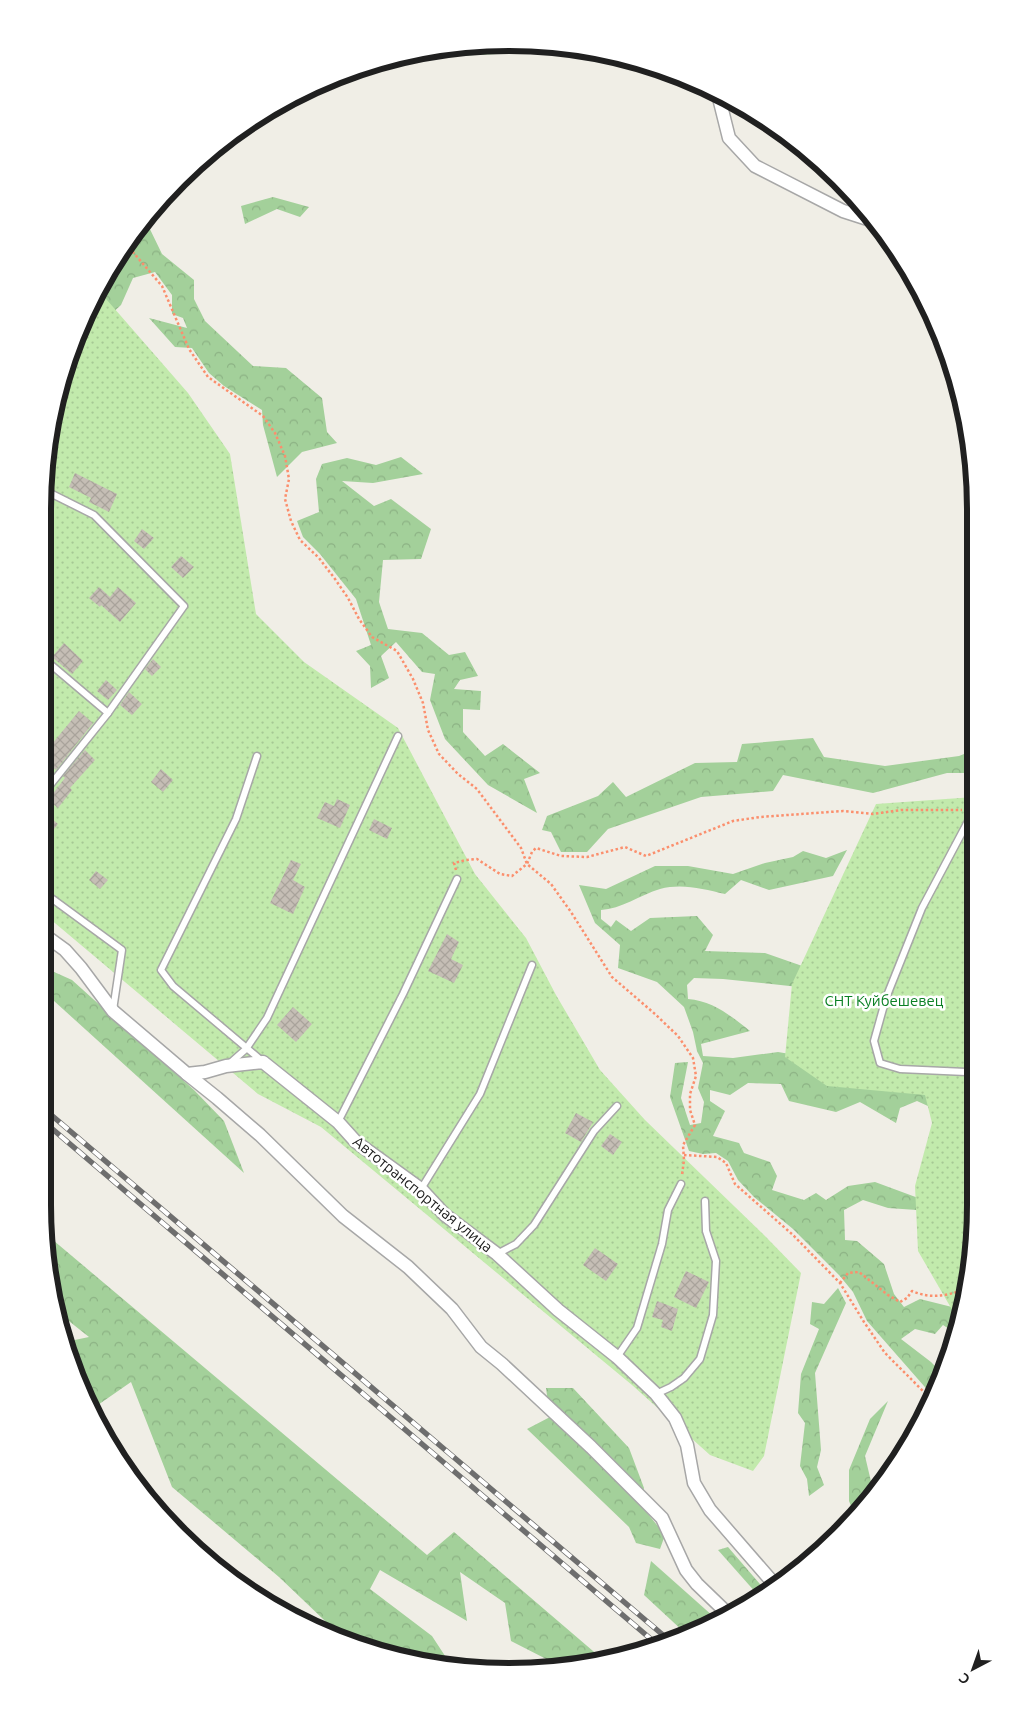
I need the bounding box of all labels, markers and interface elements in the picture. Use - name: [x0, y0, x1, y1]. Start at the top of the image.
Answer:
- park label: СНТ Куйбешевец: [825, 992, 944, 1009]
- street label: Автотранспортная улица: [350, 1133, 496, 1255]
- north arrow: [948, 1644, 998, 1694]
- text: С: [956, 1670, 973, 1688]

